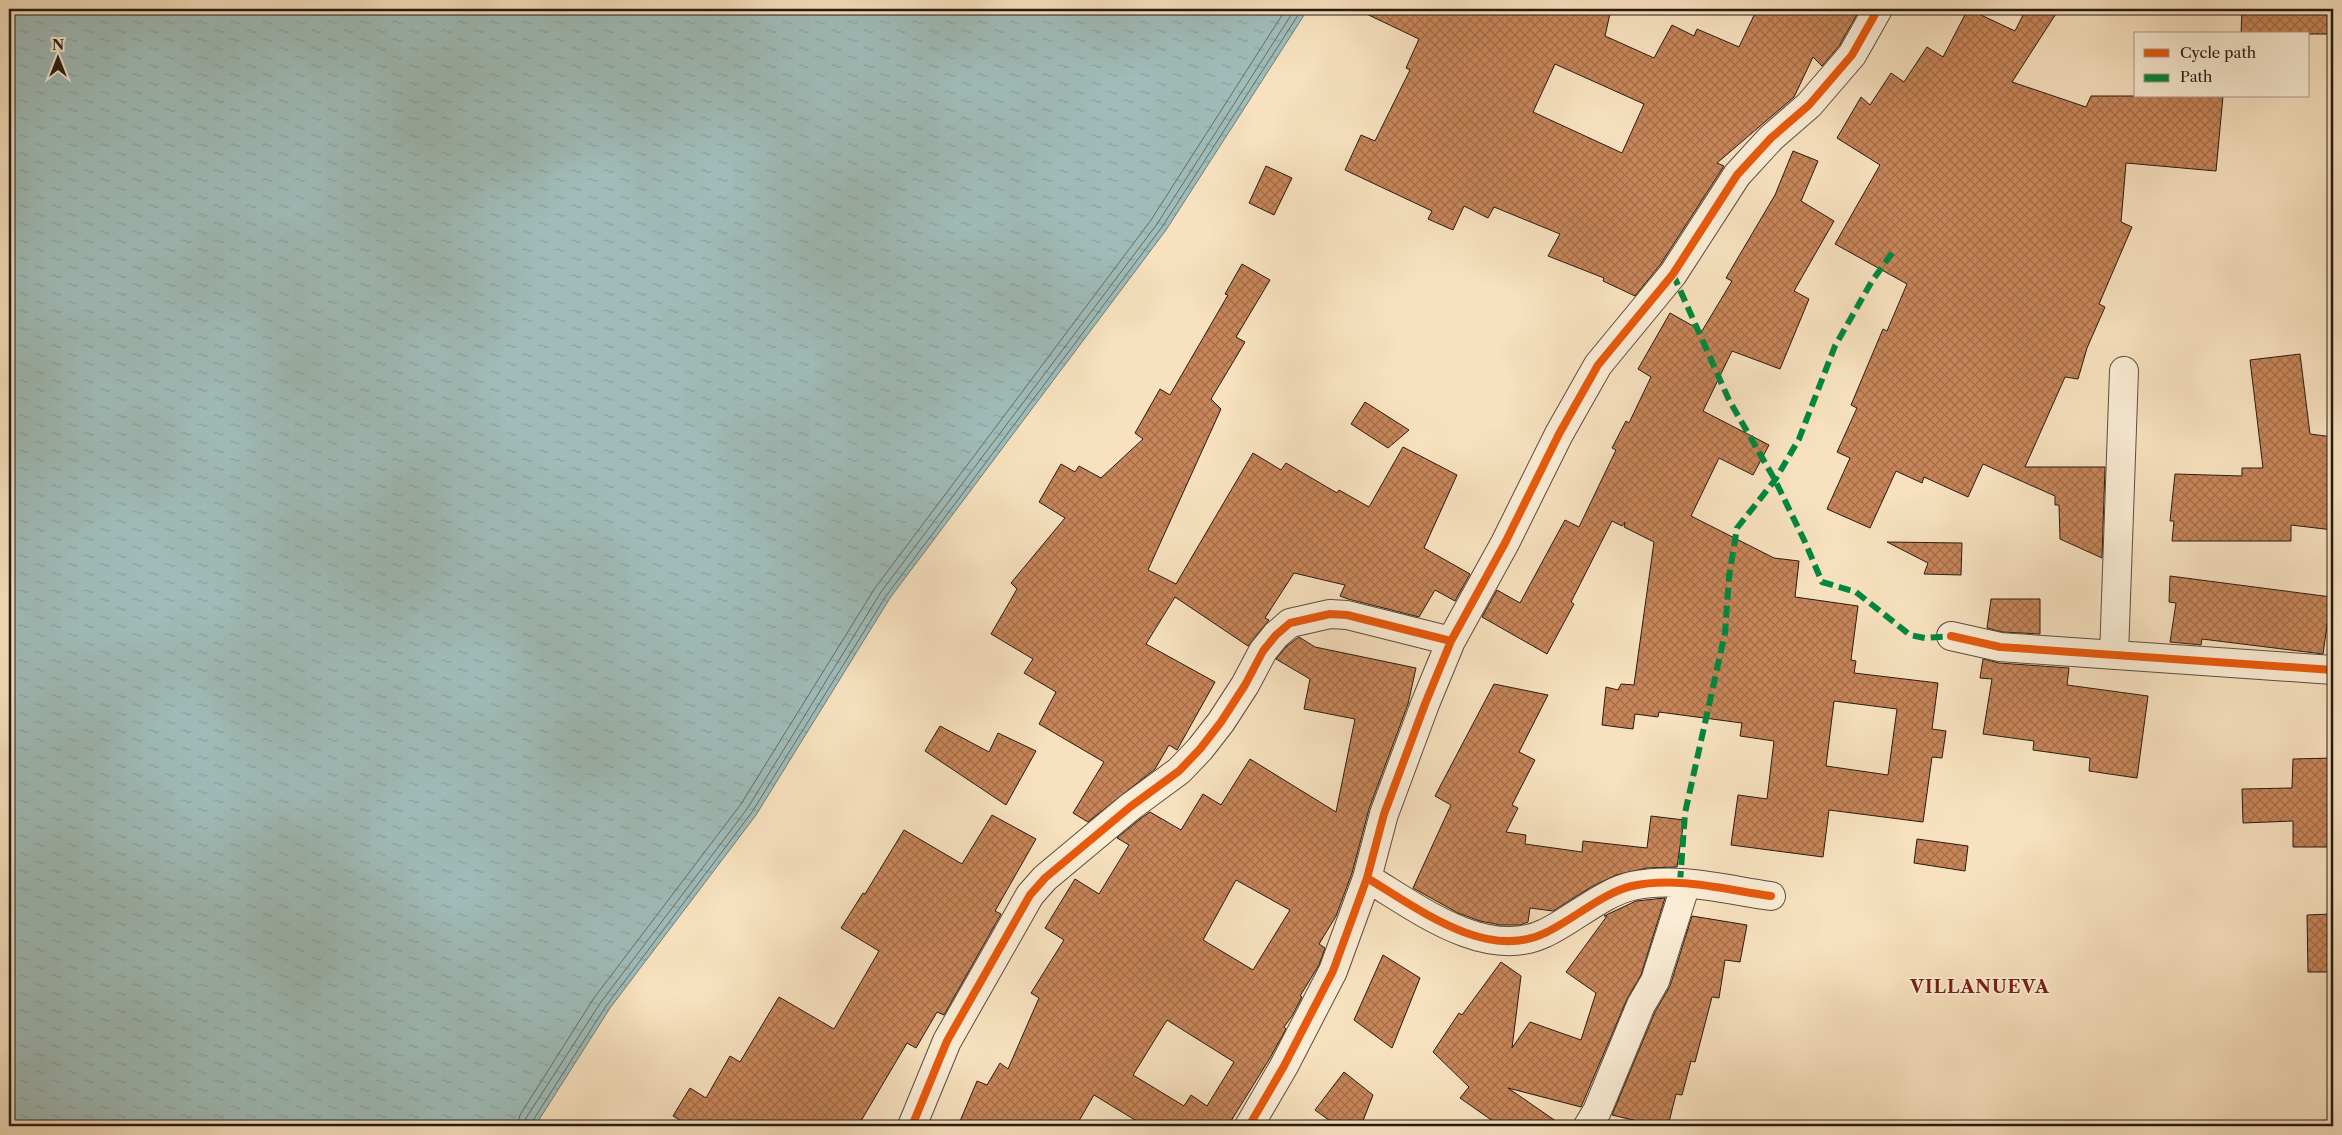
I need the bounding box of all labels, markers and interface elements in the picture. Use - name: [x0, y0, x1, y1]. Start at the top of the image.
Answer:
- north arrow: [32, 32, 82, 82]
- legend: [2134, 32, 2310, 98]
- text: N: [52, 36, 64, 54]
- text: Cycle path: [2180, 43, 2257, 62]
- text: Path: [2180, 67, 2213, 86]
- district label: VILLANUEVA: [1909, 976, 2050, 998]

